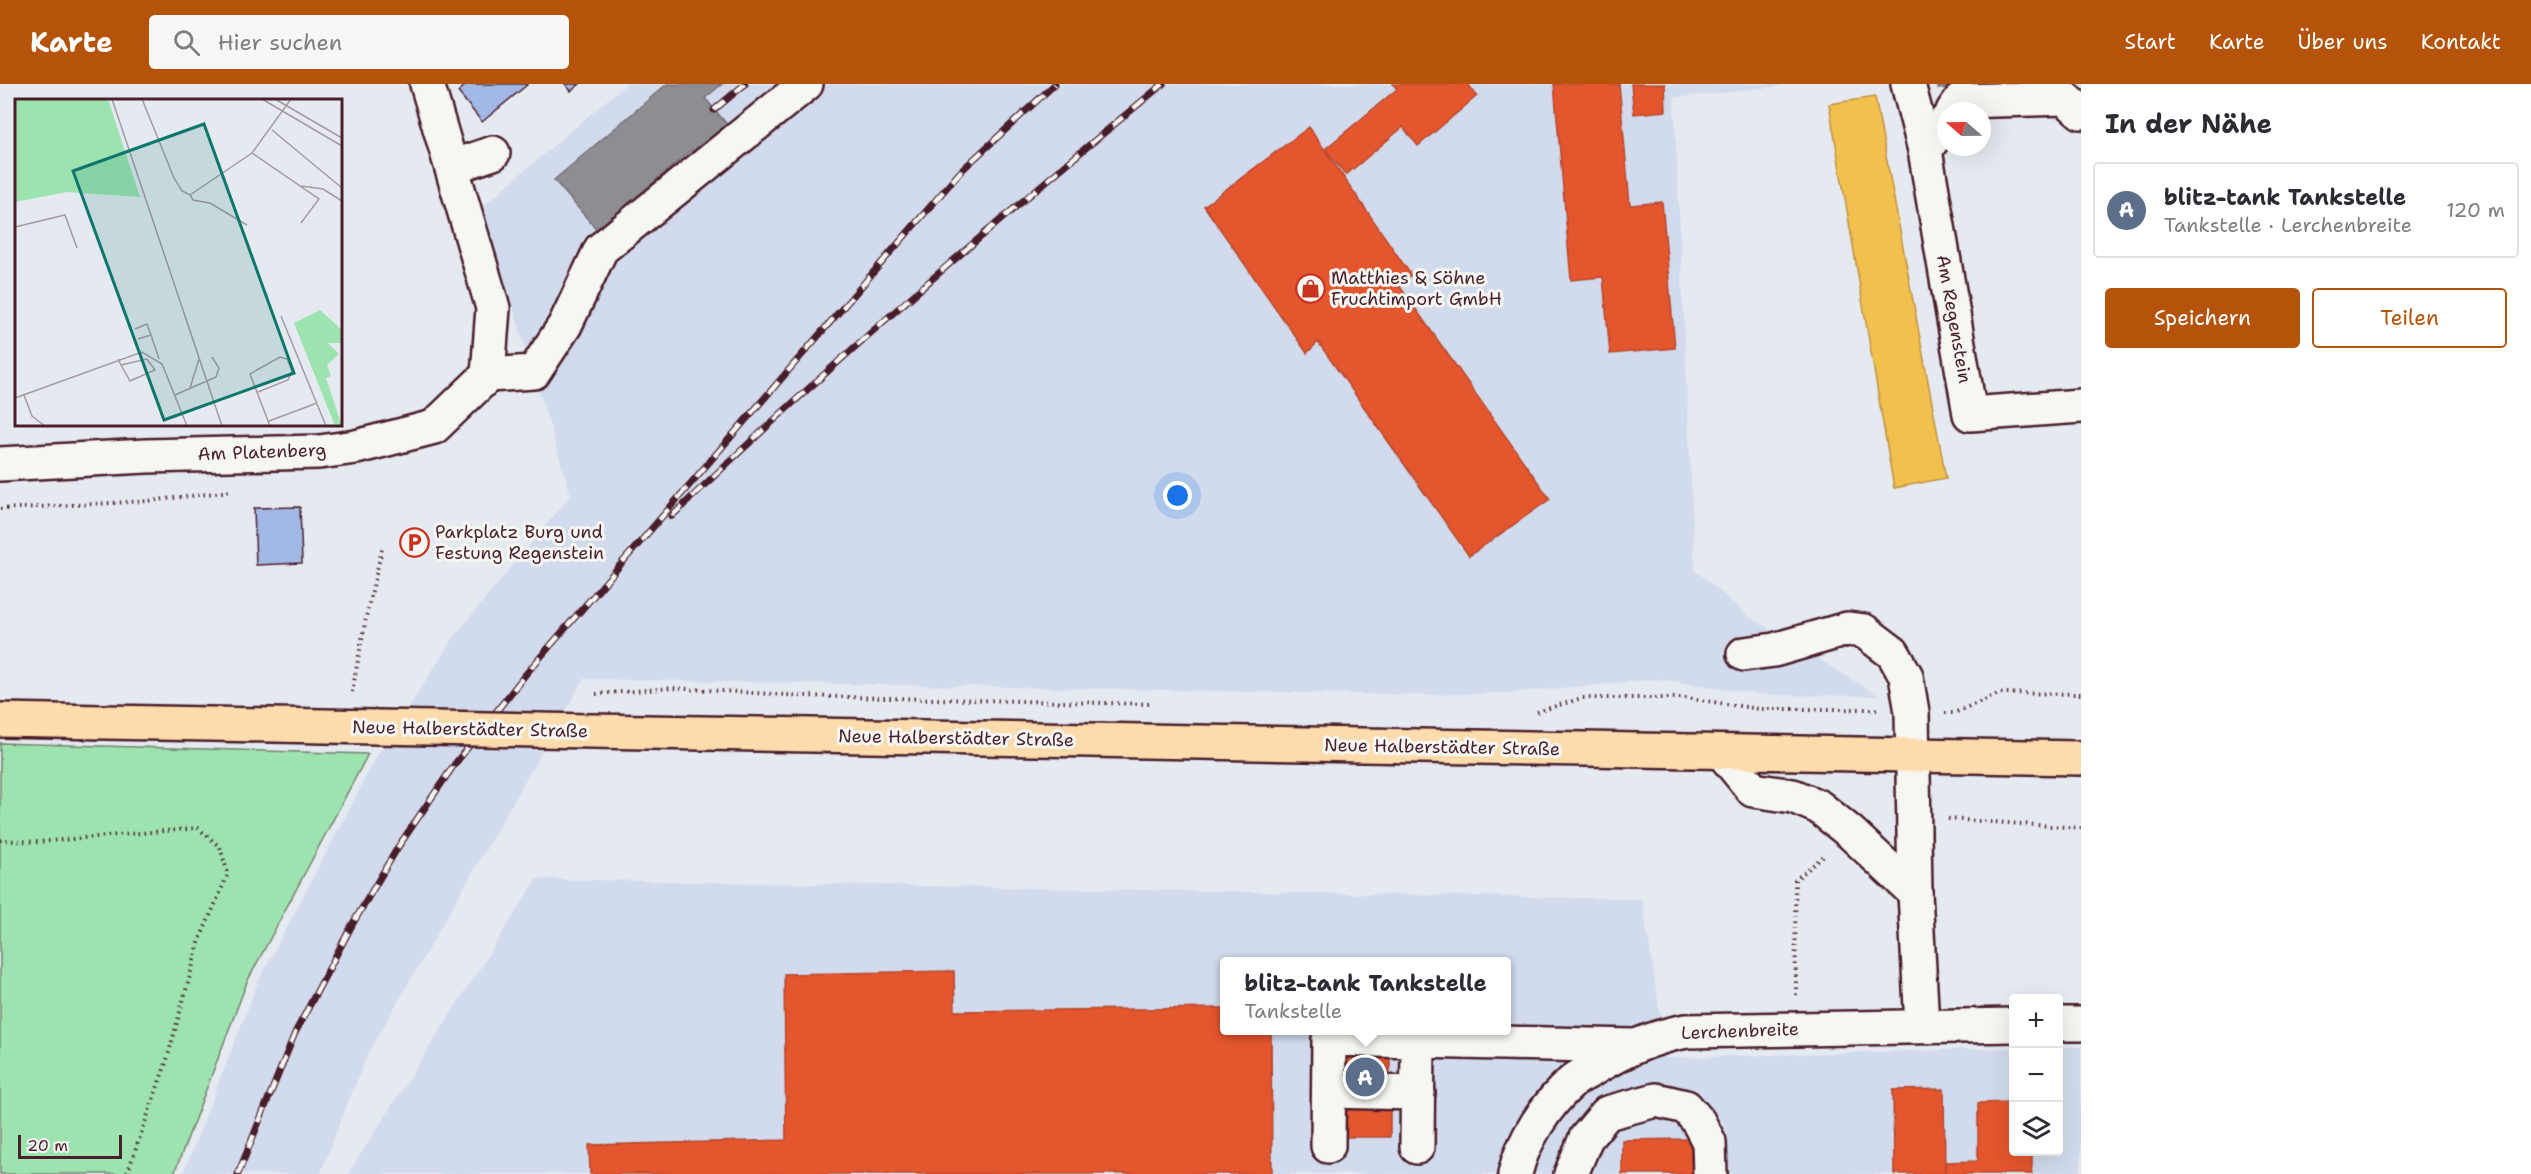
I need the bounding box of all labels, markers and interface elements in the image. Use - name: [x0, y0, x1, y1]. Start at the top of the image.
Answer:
- search box: [149, 15, 569, 69]
- text: Karte: [30, 23, 113, 61]
- icon: search: [170, 26, 203, 59]
- text: Hier suchen: [218, 28, 342, 57]
- text: Start: [2125, 28, 2176, 56]
- text: Karte: [2209, 28, 2265, 56]
- text: Über uns: [2298, 28, 2388, 56]
- text: Kontakt: [2421, 28, 2501, 56]
- inset map: [15, 99, 342, 426]
- north arrow: [1937, 102, 1991, 156]
- text: In der Nähe: [2105, 106, 2272, 141]
- text: blitz-tank Tankstelle: [2164, 183, 2406, 212]
- text: A: [2119, 197, 2134, 223]
- text: 120 m: [2446, 197, 2505, 223]
- text: Tankstelle · Lerchenbreite: [2164, 212, 2412, 238]
- street label: Am Regenstein: [1931, 253, 1977, 385]
- place label: Matthies & Söhne Fruchtimport GmbH: [1331, 266, 1502, 311]
- shop icon: Matthies & Söhne Fruchtimport GmbH: [1294, 272, 1326, 304]
- button: Speichern: [2105, 288, 2300, 348]
- button: Teilen: [2312, 288, 2507, 348]
- street label: Am Platenberg: [197, 438, 327, 466]
- your location: [1163, 481, 1192, 510]
- place label: Parkplatz Burg und Festung Regenstein: [435, 520, 604, 565]
- parking icon: Parkplatz Burg und Festung Regenstein: [398, 526, 430, 558]
- street label: Neue Halberstädter Straße: [352, 715, 588, 743]
- street label: Neue Halberstädter Straße: [838, 724, 1074, 752]
- street label: Neue Halberstädter Straße: [1324, 733, 1560, 761]
- popup: [1220, 957, 1511, 1035]
- text: blitz-tank Tankstelle: [1244, 969, 1487, 998]
- map controls: [2009, 994, 2063, 1156]
- button: +: [2009, 994, 2063, 1048]
- text: Tankstelle: [1244, 998, 1342, 1024]
- street label: Lerchenbreite: [1681, 1017, 1799, 1045]
- button: −: [2009, 1048, 2063, 1102]
- pin: A: [1346, 1054, 1384, 1100]
- button: layers: [2009, 1102, 2063, 1156]
- scale bar: [18, 1132, 122, 1160]
- text: 20 m: [27, 1135, 68, 1156]

